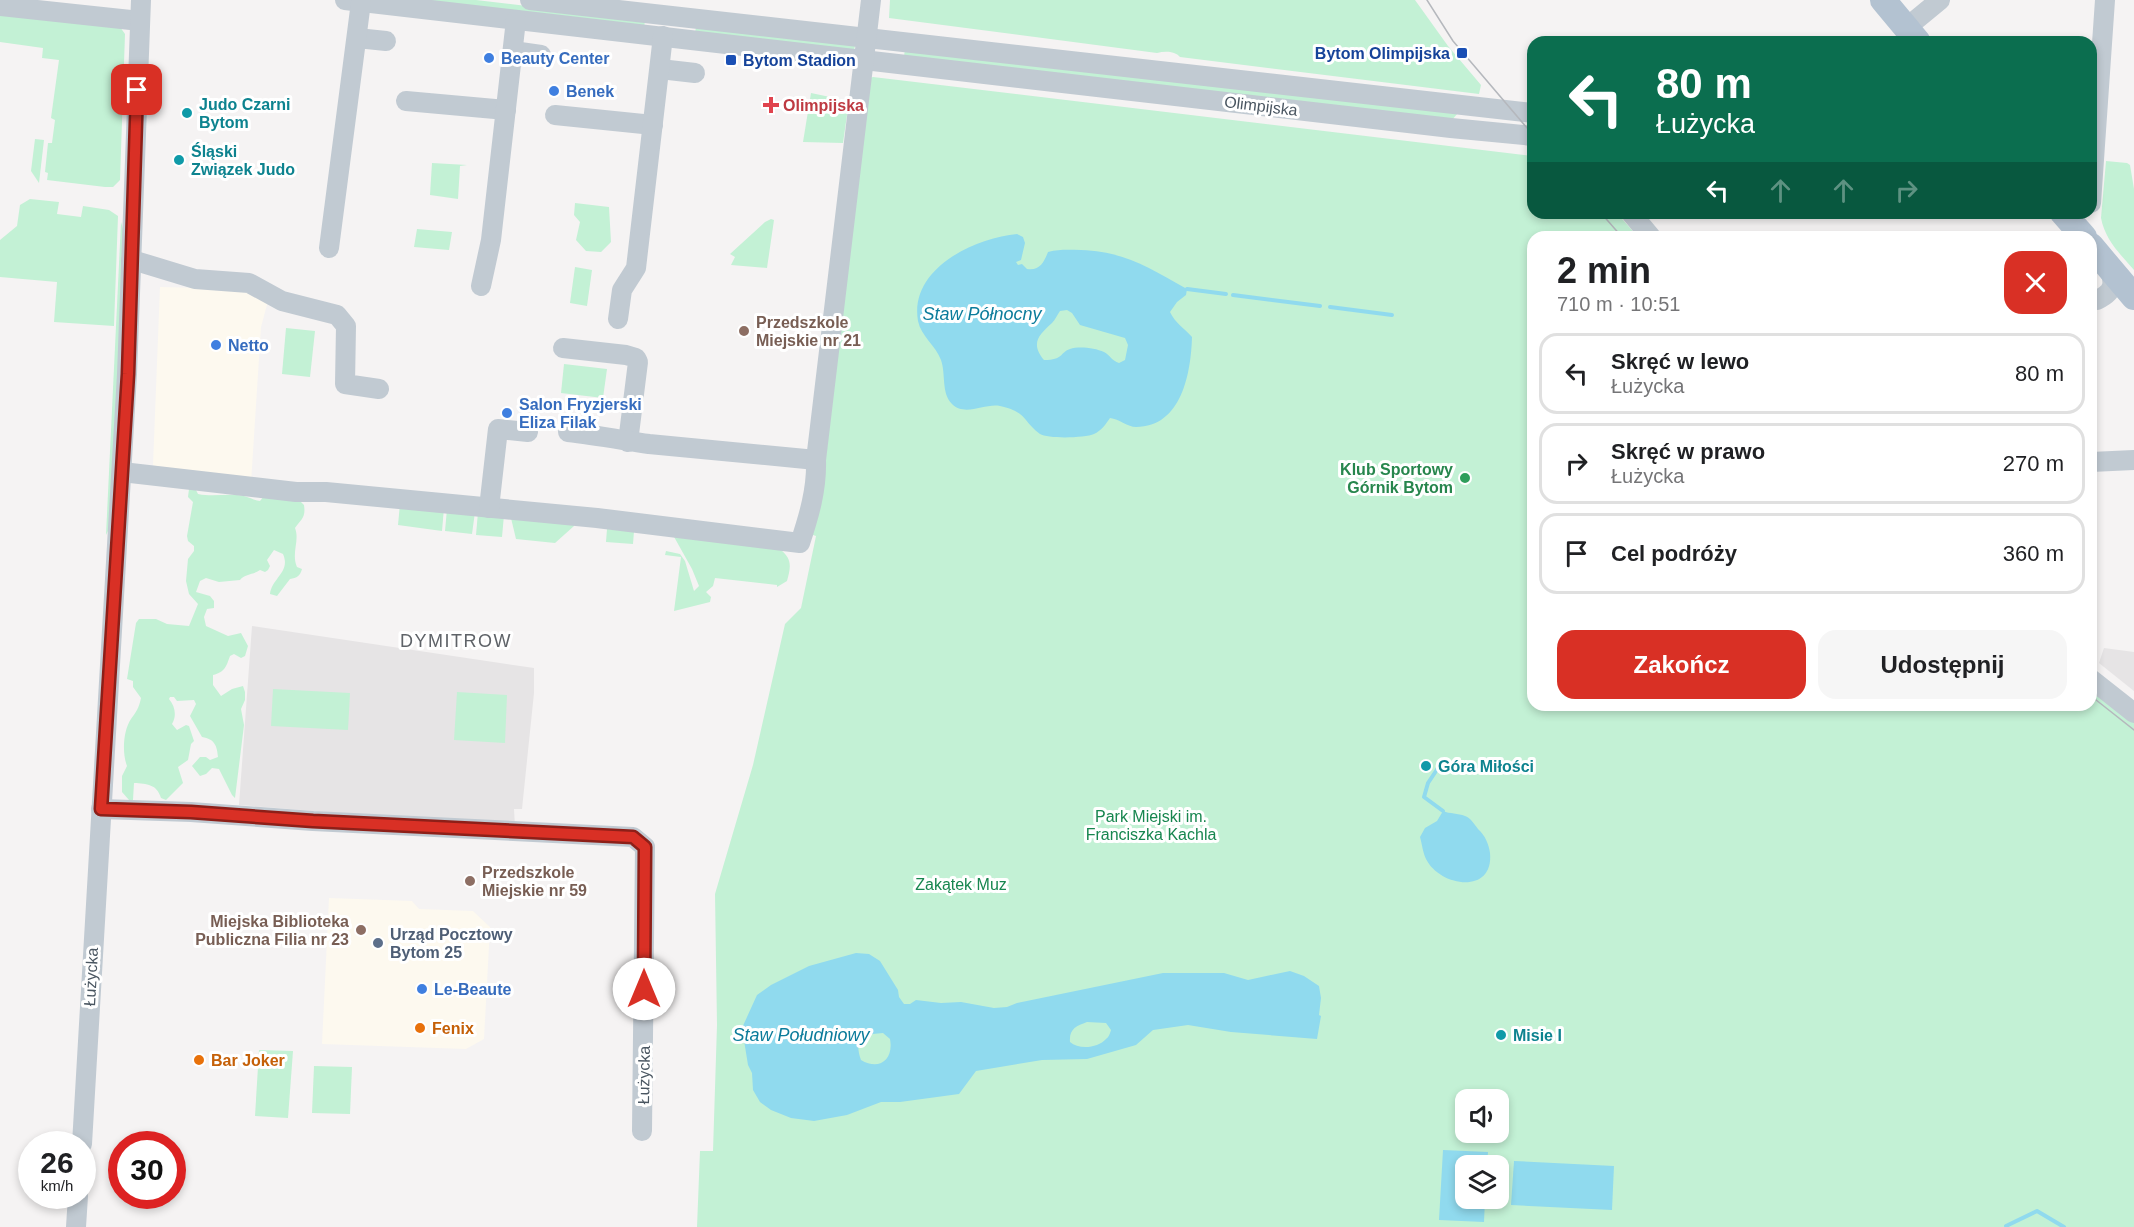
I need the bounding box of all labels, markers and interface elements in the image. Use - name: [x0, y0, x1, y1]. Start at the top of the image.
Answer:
- place label: Bytom Olimpijska: [1315, 45, 1450, 62]
- marker: Bytom Olimpijska: [1455, 46, 1469, 60]
- place label: Beauty Center: [501, 50, 609, 67]
- marker: Beauty Center: [482, 51, 496, 65]
- place label: Bytom Stadion: [743, 52, 856, 69]
- marker: Bytom Stadion: [724, 53, 738, 67]
- icon: left: [1557, 60, 1635, 138]
- text: 80 m: [1656, 60, 1752, 107]
- pin: [111, 64, 162, 115]
- icon: arrive: [120, 73, 153, 106]
- place label: Benek: [566, 83, 614, 100]
- marker: Benek: [547, 84, 561, 98]
- street label: Olimpijska: [1223, 93, 1299, 119]
- place label: Judo Czarni Bytom: [199, 96, 291, 131]
- place label: Olimpijska: [783, 97, 864, 114]
- marker: Olimpijska: [764, 98, 778, 112]
- marker: Judo Czarni Bytom: [180, 106, 194, 120]
- text: Łużycka: [1656, 109, 1755, 139]
- place label: Śląski Związek Judo: [191, 142, 295, 178]
- marker: Śląski Związek Judo: [172, 153, 186, 167]
- icon: left: [1701, 174, 1734, 207]
- icon: ahead: [1764, 174, 1797, 207]
- icon: ahead: [1827, 174, 1860, 207]
- icon: right: [1890, 174, 1923, 207]
- text: 2 min: [1557, 250, 1651, 291]
- button: close: [2004, 251, 2067, 314]
- text: 710 m · 10:51: [1557, 293, 1680, 315]
- water label: Staw Północny: [922, 304, 1043, 324]
- place label: Przedszkole Miejskie nr 21: [756, 314, 861, 349]
- marker: Przedszkole Miejskie nr 21: [737, 324, 751, 338]
- place label: Netto: [228, 337, 269, 354]
- marker: Netto: [209, 338, 223, 352]
- text: Skręć w lewo: [1611, 349, 1749, 374]
- icon: left: [1560, 357, 1593, 390]
- text: 80 m: [2015, 361, 2064, 386]
- text: Łużycka: [1611, 375, 1684, 397]
- place label: Salon Fryzjerski Eliza Filak: [519, 396, 642, 431]
- marker: Salon Fryzjerski Eliza Filak: [500, 406, 514, 420]
- text: Skręć w prawo: [1611, 439, 1765, 464]
- icon: right: [1560, 447, 1593, 480]
- text: 270 m: [2003, 451, 2064, 476]
- place label: Klub Sportowy Górnik Bytom: [1340, 461, 1453, 496]
- text: Łużycka: [1611, 465, 1684, 487]
- marker: Klub Sportowy Górnik Bytom: [1458, 471, 1472, 485]
- icon: arrive: [1560, 537, 1593, 570]
- text: Cel podróży: [1611, 541, 1737, 566]
- text: 360 m: [2003, 541, 2064, 566]
- button: Zakończ: [1557, 630, 1806, 699]
- button: Udostępnij: [1818, 630, 2067, 699]
- district label: DYMITROW: [400, 631, 512, 651]
- place label: Góra Miłości: [1438, 758, 1534, 775]
- marker: Góra Miłości: [1419, 759, 1433, 773]
- park label: Park Miejski im. Franciszka Kachla: [1086, 808, 1216, 843]
- place label: Przedszkole Miejskie nr 59: [482, 864, 587, 899]
- marker: Przedszkole Miejskie nr 59: [463, 874, 477, 888]
- park label: Zakątek Muz: [915, 876, 1007, 893]
- place label: Miejska Biblioteka Publiczna Filia nr 23: [195, 913, 349, 948]
- marker: Miejska Biblioteka Publiczna Filia nr 23: [354, 923, 368, 937]
- place label: Urząd Pocztowy Bytom 25: [390, 926, 513, 961]
- marker: Urząd Pocztowy Bytom 25: [371, 936, 385, 950]
- street label: Łużycka: [81, 947, 101, 1007]
- position arrow: [612, 957, 676, 1021]
- place label: Le-Beaute: [434, 981, 511, 998]
- marker: Le-Beaute: [415, 982, 429, 996]
- place label: Fenix: [432, 1020, 474, 1037]
- marker: Fenix: [413, 1021, 427, 1035]
- water label: Staw Południowy: [732, 1025, 871, 1045]
- place label: Misie I: [1513, 1027, 1562, 1044]
- marker: Misie I: [1494, 1028, 1508, 1042]
- street label: Łużycka: [635, 1045, 653, 1104]
- place label: Bar Joker: [211, 1052, 285, 1069]
- marker: Bar Joker: [192, 1053, 206, 1067]
- map controls: [1455, 1089, 1509, 1209]
- button: sound: [1455, 1089, 1509, 1143]
- speed limit sign: 30: [108, 1131, 186, 1209]
- text: 26: [40, 1146, 74, 1179]
- button: layers: [1455, 1155, 1509, 1209]
- text: km/h: [41, 1177, 73, 1194]

